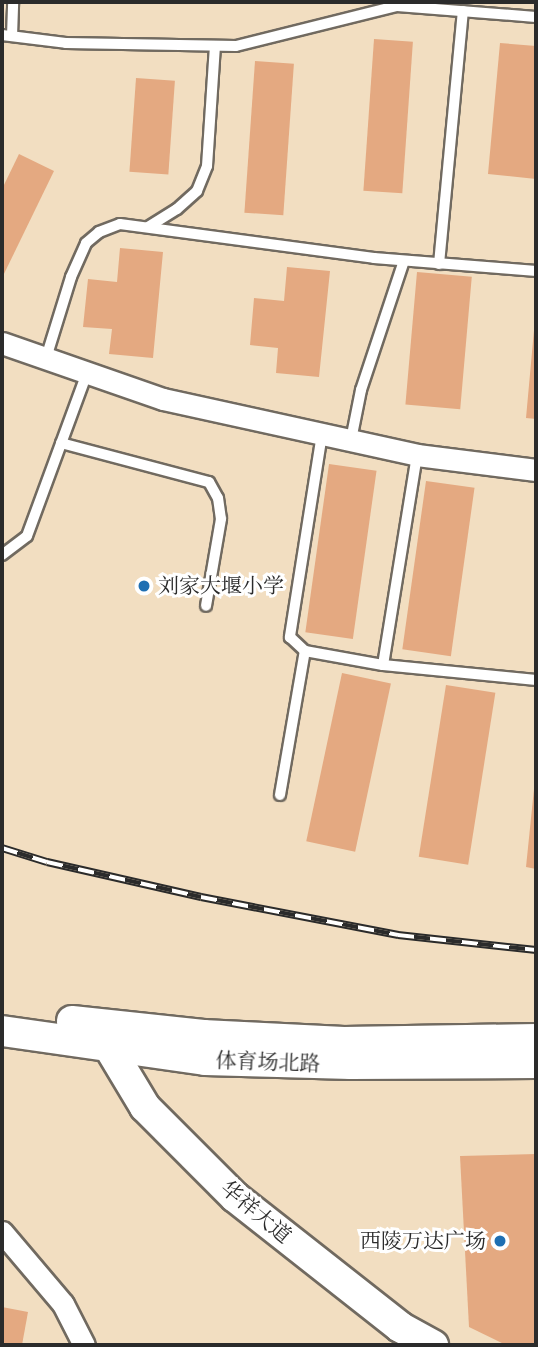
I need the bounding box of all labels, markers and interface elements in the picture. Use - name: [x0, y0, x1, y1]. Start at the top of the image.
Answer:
- place label: 刘家大堰小学: [158, 573, 284, 599]
- marker: 刘家大堰小学: [136, 578, 152, 594]
- street label: 体育场北路: [215, 1048, 321, 1076]
- street label: 华祥大道: [216, 1175, 296, 1249]
- place label: 西陵万达广场: [360, 1228, 486, 1254]
- marker: 西陵万达广场: [492, 1233, 508, 1249]

